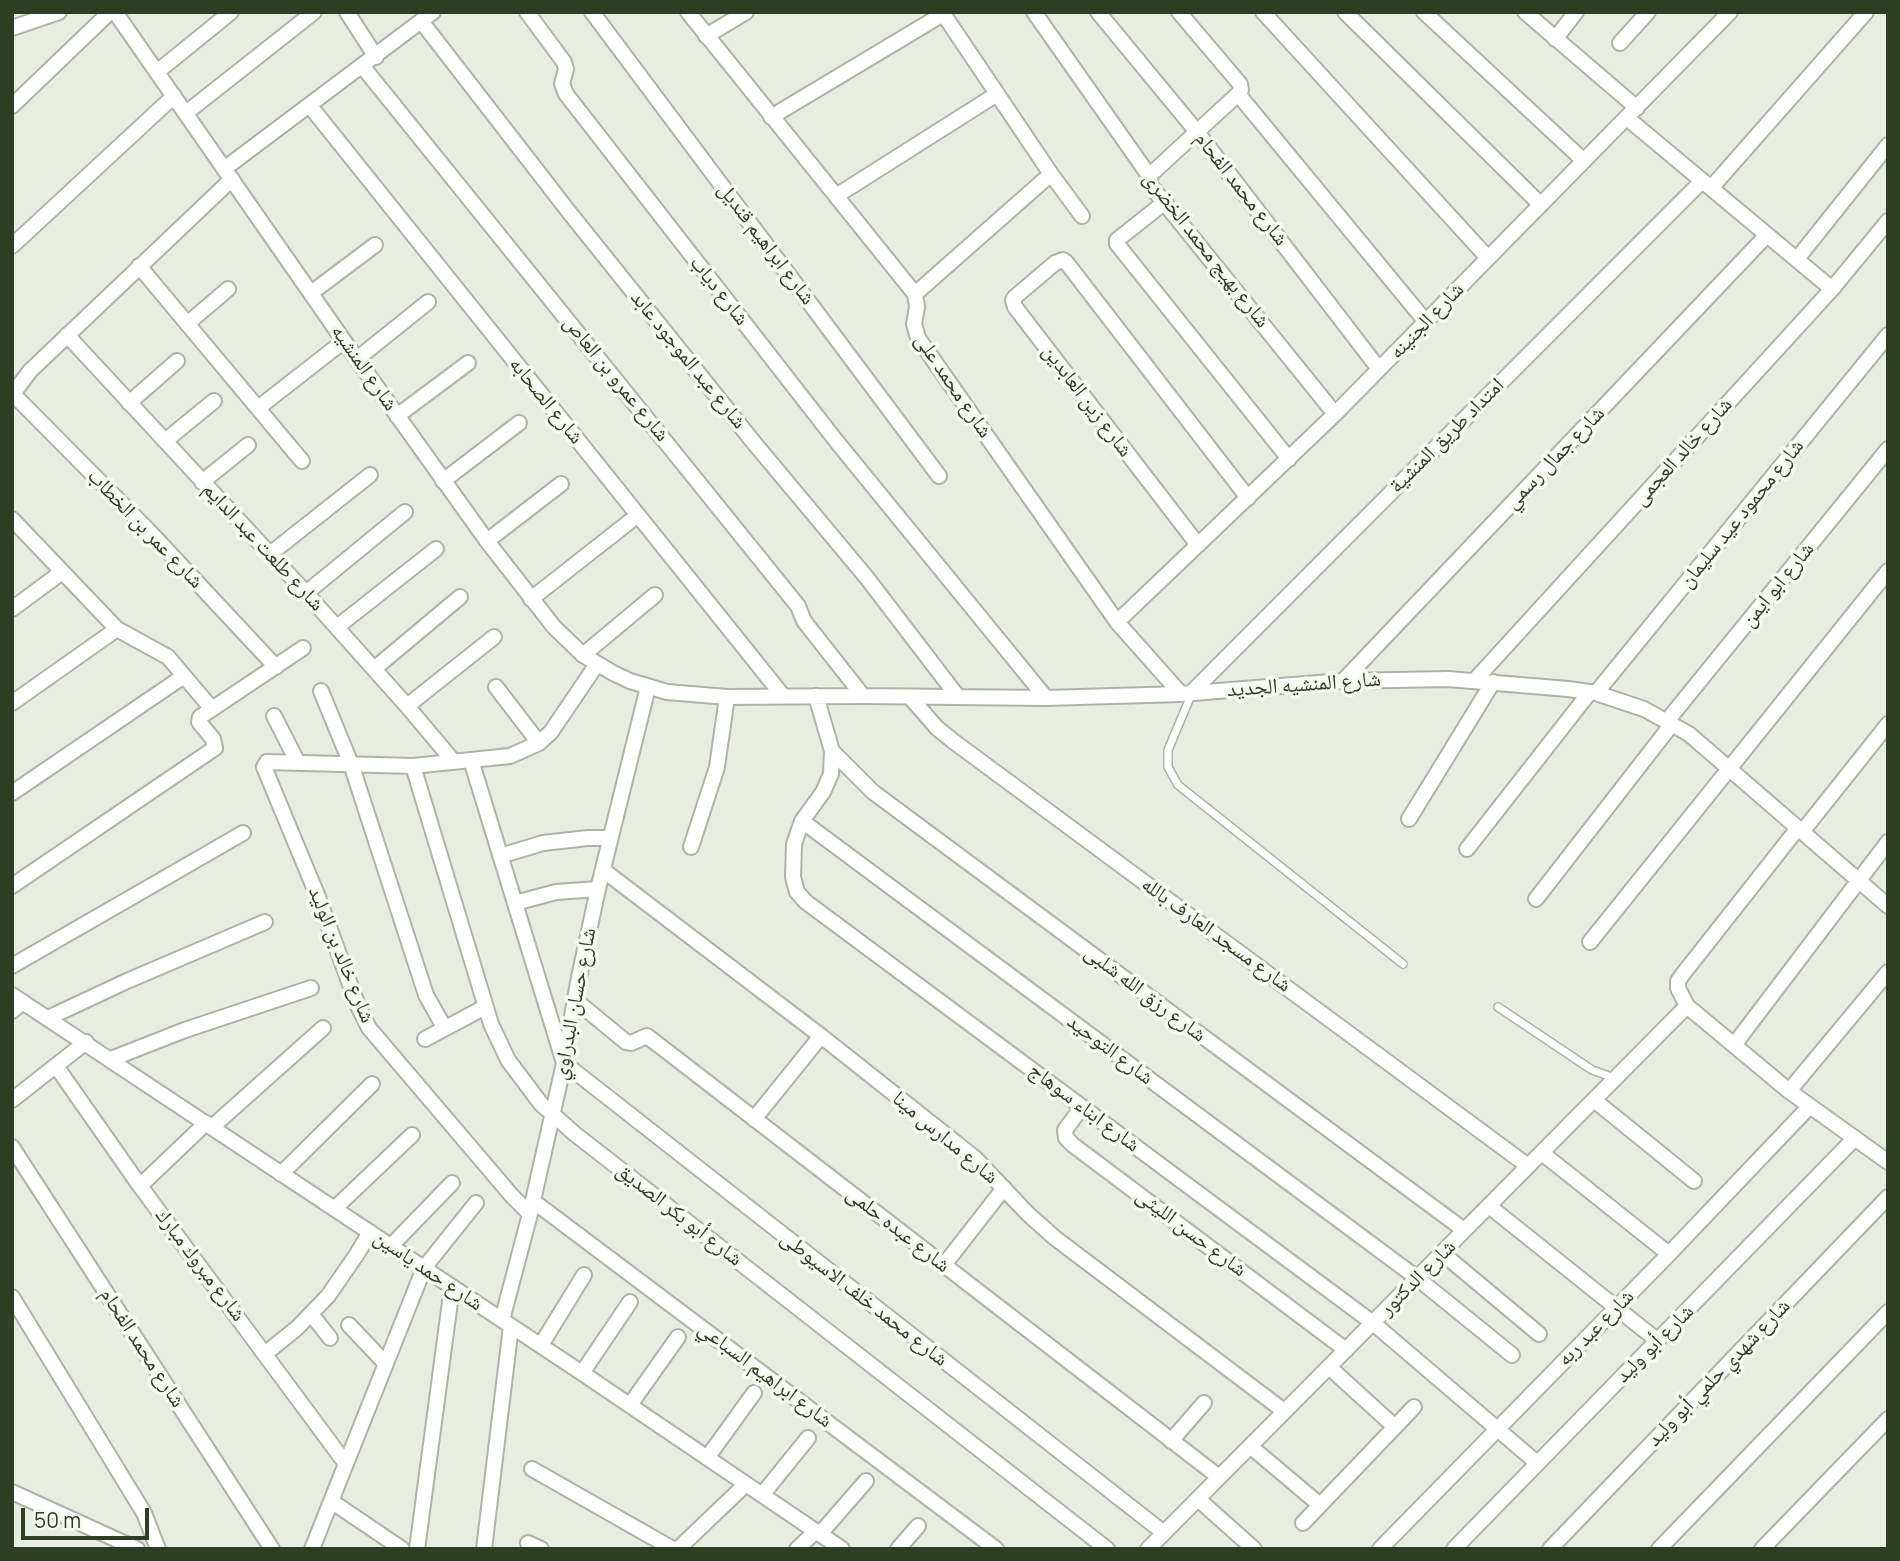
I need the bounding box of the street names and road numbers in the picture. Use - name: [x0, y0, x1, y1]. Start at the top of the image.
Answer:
- street label: شارع محمد الفحام: [1189, 127, 1293, 251]
- street label: شارع بهيج محمد الخضرى: [1137, 167, 1275, 333]
- street label: شارع ابراهيم قنديل: [712, 178, 820, 310]
- street label: شارع دياب: [684, 251, 754, 331]
- street label: شارع الجنينه: [1384, 277, 1470, 365]
- street label: شارع عبد الموجود عابد: [624, 286, 752, 434]
- street label: شارع عمرو بن العاص: [558, 311, 674, 447]
- street label: شارع المنشيه: [325, 320, 403, 416]
- street label: شارع محمد على: [909, 329, 997, 443]
- street label: شارع زين العابدين: [1036, 340, 1138, 462]
- street label: شارع الصحابه: [503, 352, 589, 450]
- street label: امتداد طريق المنشية: [1384, 373, 1510, 499]
- street label: شارع خالد العجمى: [1628, 393, 1738, 511]
- street label: شارع جمال رسمي: [1500, 401, 1610, 515]
- street label: شارع محمود عيد سليمان: [1674, 434, 1810, 594]
- street label: شارع عمر بن الخطاب: [82, 464, 208, 594]
- street label: شارع طلعت عبد الدايم: [197, 477, 329, 617]
- street label: شارع ابو ايمن: [1736, 537, 1820, 633]
- street label: شارع المنشيه الجديد: [1226, 667, 1382, 703]
- street label: شارع مسجد العارف بالله: [1136, 872, 1296, 998]
- street label: شارع خالد بن الوليد: [302, 883, 380, 1027]
- street label: شارع حسان البدراوي: [548, 926, 602, 1082]
- street label: شارع رزق الله شلبى: [1079, 940, 1211, 1048]
- street label: شارع التوحيد: [1062, 1009, 1158, 1091]
- street label: شارع ابناء سوهاج: [1023, 1058, 1145, 1158]
- street label: شارع مدارس مينا: [887, 1086, 1003, 1190]
- street label: شارع أبو بكر الصديق: [611, 1158, 747, 1272]
- street label: شارع عبده حلمى: [841, 1182, 955, 1278]
- street label: شارع حسن الليثى: [1131, 1183, 1251, 1283]
- street label: شارع مبروك مبارك: [149, 1204, 251, 1326]
- street label: شارع حمد ياسين: [369, 1225, 487, 1317]
- street label: شارع محمد خلف الاسيوطى: [775, 1226, 953, 1372]
- street label: شارع الدكتور: [1375, 1235, 1461, 1321]
- street label: شارع محمد الفحام: [94, 1283, 190, 1413]
- street label: شارع عبد ربه: [1552, 1284, 1640, 1372]
- street label: شارع شهدي حلمي أبو وليد: [1642, 1294, 1796, 1452]
- street label: شارع أبو وليد: [1610, 1299, 1700, 1389]
- street label: شارع ابراهيم السباعي: [693, 1316, 837, 1434]

